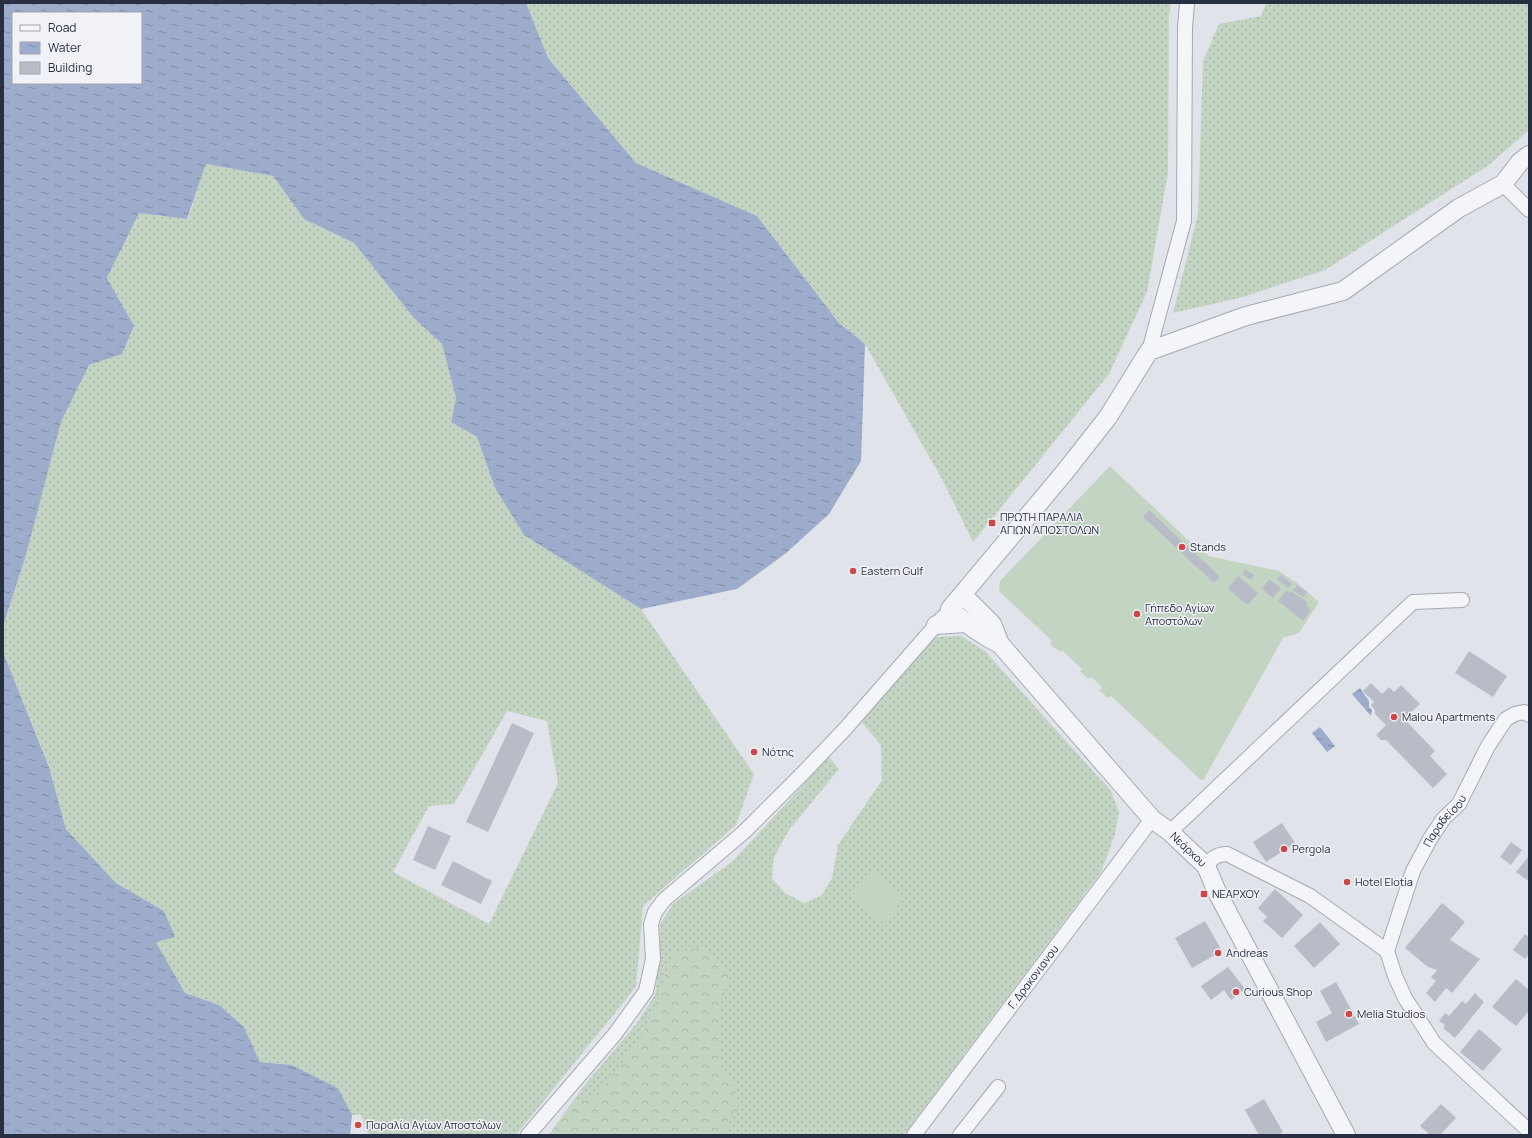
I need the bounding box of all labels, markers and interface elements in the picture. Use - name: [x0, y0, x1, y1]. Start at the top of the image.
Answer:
- legend: [12, 12, 142, 84]
- text: Road: [48, 19, 76, 36]
- text: Water: [48, 39, 82, 56]
- text: Building: [48, 59, 92, 76]
- place label: ΠΡΩΤΗ ΠΑΡΑΛΙΑ ΑΓΙΩΝ ΑΠΟΣΤΟΛΩΝ: [1000, 509, 1099, 537]
- marker: ΠΡΩΤΗ ΠΑΡΑΛΙΑ ΑΓΙΩΝ ΑΠΟΣΤΟΛΩΝ: [987, 518, 997, 528]
- place label: Stands: [1190, 539, 1226, 554]
- marker: Stands: [1177, 542, 1187, 552]
- place label: Eastern Gulf: [861, 563, 923, 578]
- marker: Eastern Gulf: [848, 566, 858, 576]
- place label: Γήπεδο Αγίων Αποστόλων: [1145, 600, 1215, 628]
- marker: Γήπεδο Αγίων Αποστόλων: [1132, 609, 1142, 619]
- place label: Malou Apartments: [1402, 709, 1496, 724]
- marker: Malou Apartments: [1389, 712, 1399, 722]
- place label: Νότης: [762, 744, 794, 759]
- marker: Νότης: [749, 747, 759, 757]
- street label: Παραδείσου: [1419, 792, 1469, 849]
- street label: Νεάρχου: [1167, 828, 1210, 870]
- place label: Pergola: [1292, 841, 1330, 856]
- marker: Pergola: [1279, 844, 1289, 854]
- place label: Hotel Elotia: [1355, 874, 1413, 889]
- marker: Hotel Elotia: [1342, 877, 1352, 887]
- place label: ΝΕΑΡΧΟΥ: [1212, 886, 1260, 901]
- marker: ΝΕΑΡΧΟΥ: [1199, 889, 1209, 899]
- street label: Γ. Δρακονιανου: [1004, 942, 1062, 1011]
- place label: Andreas: [1226, 945, 1268, 960]
- marker: Andreas: [1213, 948, 1223, 958]
- place label: Curious Shop: [1244, 984, 1313, 999]
- marker: Curious Shop: [1231, 987, 1241, 997]
- place label: Melia Studios: [1357, 1006, 1425, 1021]
- marker: Melia Studios: [1344, 1009, 1354, 1019]
- place label: Παραλία Αγίων Αποστόλων: [366, 1117, 502, 1132]
- marker: Παραλία Αγίων Αποστόλων: [353, 1120, 363, 1130]

